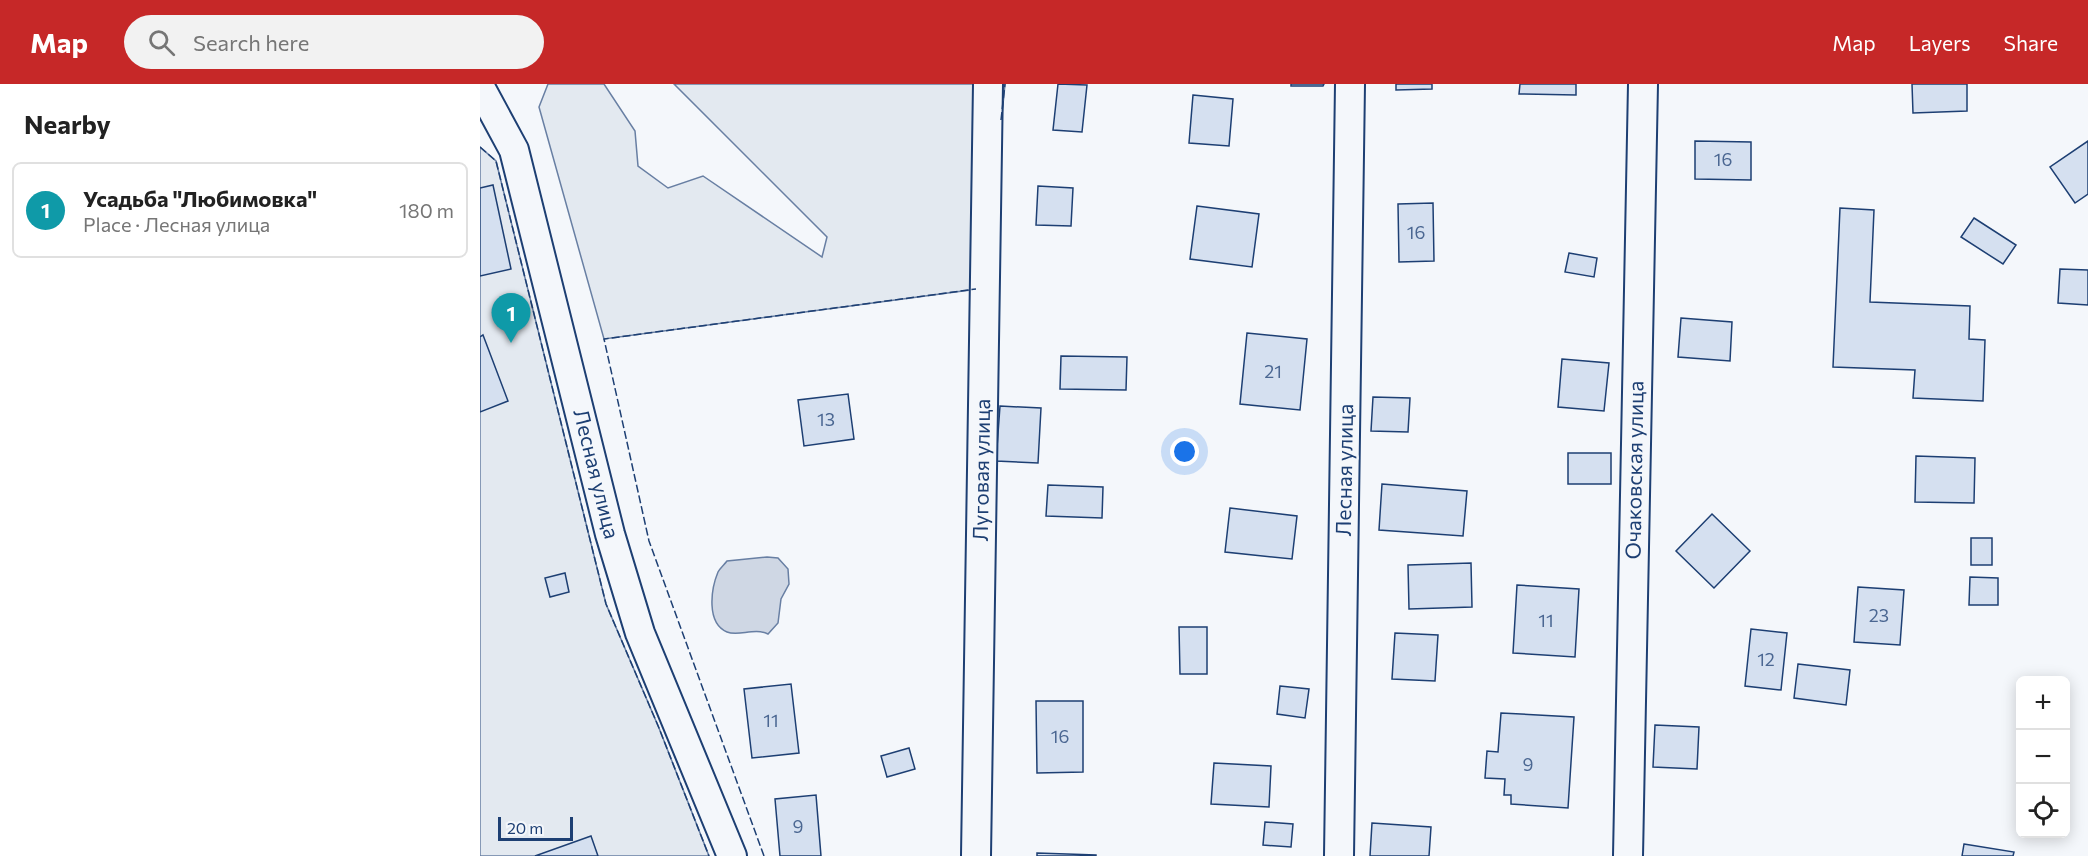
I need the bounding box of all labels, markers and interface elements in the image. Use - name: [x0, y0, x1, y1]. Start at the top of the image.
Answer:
- search box: [124, 15, 544, 69]
- text: Map: [30, 25, 88, 59]
- icon: search: [145, 26, 178, 59]
- text: Search here: [193, 29, 309, 56]
- text: Map: [1832, 30, 1876, 55]
- text: Layers: [1909, 30, 1971, 55]
- text: Share: [2004, 30, 2058, 55]
- text: Nearby: [24, 108, 111, 139]
- house number: 16: [1714, 148, 1732, 170]
- text: Усадьба "Любимовка": [83, 185, 317, 212]
- text: 1: [41, 198, 50, 222]
- text: 180 m: [399, 198, 454, 222]
- text: Place · Лесная улица: [83, 212, 270, 236]
- house number: 16: [1407, 221, 1425, 243]
- pin: 1: [492, 294, 531, 343]
- house number: 21: [1264, 360, 1282, 382]
- street label: Очаковская улица: [1619, 380, 1648, 560]
- street label: Луговая улица: [967, 398, 994, 542]
- street label: Лесная улица: [1330, 403, 1357, 536]
- street label: Лесная улица: [569, 406, 626, 541]
- house number: 13: [817, 408, 835, 430]
- your location: [1170, 437, 1199, 466]
- house number: 23: [1869, 604, 1889, 626]
- house number: 11: [1538, 609, 1554, 631]
- house number: 12: [1757, 648, 1775, 670]
- map controls: [2016, 676, 2070, 838]
- button: +: [2016, 676, 2070, 730]
- house number: 11: [763, 709, 779, 731]
- house number: 16: [1051, 725, 1069, 747]
- button: −: [2016, 730, 2070, 784]
- house number: 9: [1523, 753, 1533, 775]
- button: locate: [2016, 784, 2070, 838]
- scale bar: [498, 814, 573, 842]
- house number: 9: [793, 815, 803, 837]
- text: 20 m: [507, 818, 543, 837]

